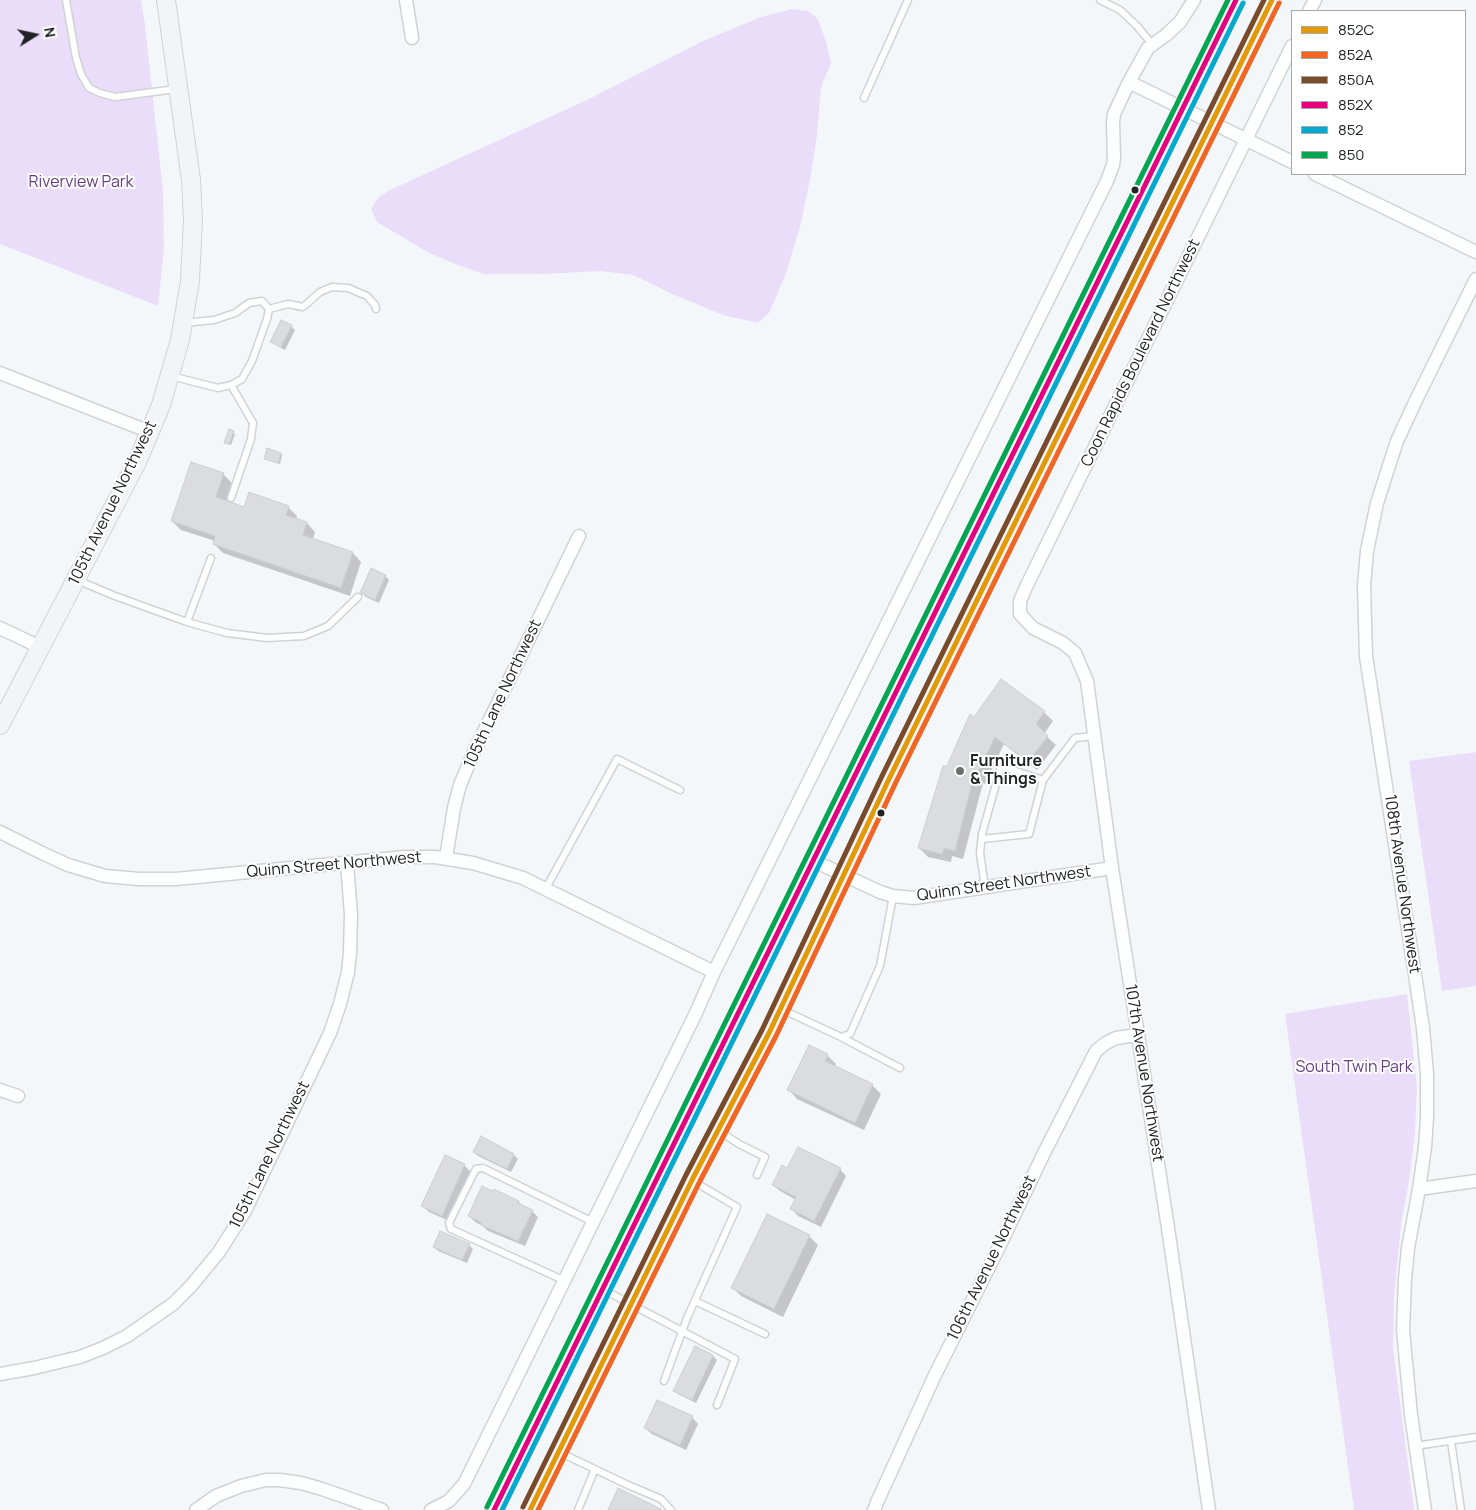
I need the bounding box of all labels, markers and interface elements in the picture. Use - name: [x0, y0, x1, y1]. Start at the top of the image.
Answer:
- north arrow: [10, 10, 60, 60]
- legend: [1291, 10, 1466, 175]
- text: 852C: [1338, 19, 1374, 40]
- text: N: [40, 26, 60, 39]
- text: 852A: [1338, 44, 1373, 65]
- text: 850A: [1338, 69, 1374, 90]
- text: 852X: [1338, 94, 1373, 115]
- text: 852: [1338, 119, 1364, 140]
- text: 850: [1338, 144, 1365, 165]
- park label: Riverview Park: [28, 173, 134, 193]
- unlabelled marker: [1130, 185, 1140, 195]
- street label: Coon Rapids Boulevard Northwest: [1077, 236, 1205, 470]
- street label: 105th Avenue Northwest: [65, 418, 161, 588]
- street label: 105th Lane Northwest: [460, 617, 546, 771]
- place label: Furniture & Things: [970, 752, 1042, 790]
- marker: Furniture & Things: [954, 765, 966, 777]
- street label: 108th Avenue Northwest: [1380, 793, 1424, 975]
- unlabelled marker: [876, 808, 886, 818]
- street label: Quinn Street Northwest: [246, 848, 422, 882]
- street label: Quinn Street Northwest: [916, 862, 1092, 906]
- street label: 107th Avenue Northwest: [1120, 983, 1168, 1163]
- park label: South Twin Park: [1295, 1058, 1413, 1078]
- street label: 105th Lane Northwest: [226, 1078, 314, 1232]
- street label: 106th Avenue Northwest: [944, 1172, 1040, 1344]

